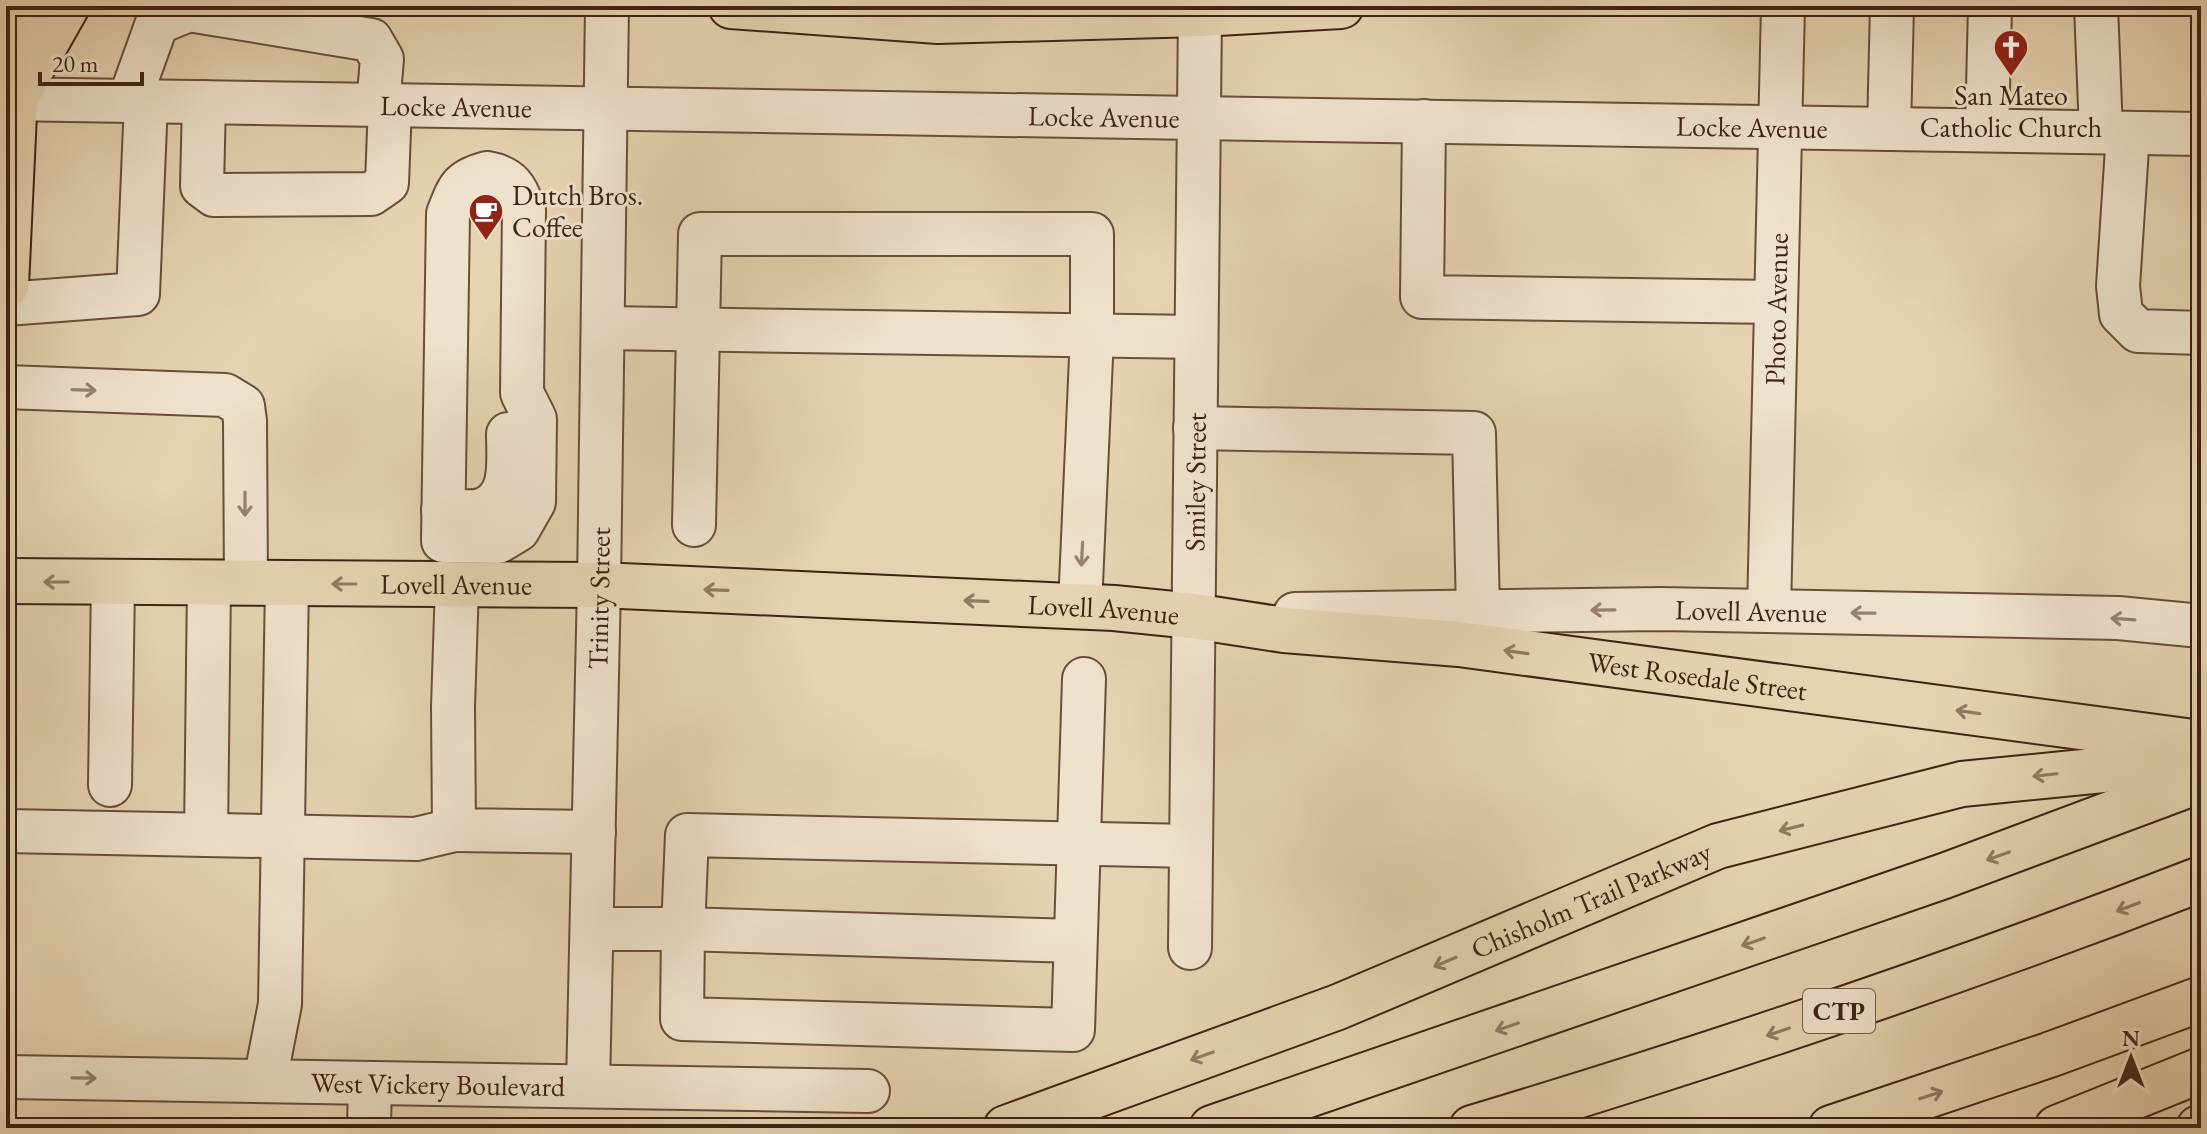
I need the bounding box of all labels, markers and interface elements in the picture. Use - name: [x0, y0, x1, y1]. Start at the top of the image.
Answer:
- church icon: San Mateo Catholic Church: [1992, 28, 2030, 78]
- scale bar: [40, 36, 142, 86]
- text: 20 m: [52, 48, 99, 79]
- place label: San Mateo Catholic Church: [1920, 77, 2102, 145]
- street label: Locke Avenue: [380, 87, 532, 125]
- street label: Locke Avenue: [1028, 97, 1180, 136]
- street label: Locke Avenue: [1676, 108, 1828, 146]
- place label: Dutch Bros. Coffee: [512, 177, 643, 245]
- cafe icon: Dutch Bros. Coffee: [467, 192, 505, 242]
- street label: Photo Avenue: [1756, 232, 1796, 386]
- one-way arrow: [70, 382, 97, 397]
- street label: Smiley Street: [1176, 412, 1214, 552]
- one-way arrow: [237, 490, 253, 517]
- street label: Trinity Street: [579, 527, 618, 670]
- one-way arrow: [1075, 540, 1090, 567]
- street label: Lovell Avenue: [380, 566, 532, 603]
- one-way arrow: [43, 574, 70, 590]
- one-way arrow: [331, 576, 358, 591]
- one-way arrow: [703, 583, 730, 598]
- street label: Lovell Avenue: [1027, 586, 1181, 633]
- street label: Lovell Avenue: [1675, 591, 1827, 630]
- one-way arrow: [963, 594, 990, 609]
- one-way arrow: [1590, 602, 1617, 617]
- one-way arrow: [1850, 605, 1877, 621]
- one-way arrow: [2110, 611, 2137, 626]
- street label: West Rosedale Street: [1585, 643, 1809, 708]
- one-way arrow: [1503, 644, 1530, 659]
- one-way arrow: [1955, 704, 1982, 719]
- one-way arrow: [2032, 768, 2059, 783]
- one-way arrow: [1778, 821, 1804, 836]
- street label: Chisholm Trail Parkway: [1465, 833, 1717, 967]
- one-way arrow: [1986, 850, 2011, 864]
- one-way arrow: [2116, 901, 2141, 915]
- one-way arrow: [1741, 936, 1766, 951]
- one-way arrow: [1433, 955, 1457, 970]
- road number: CTP: [1803, 989, 1875, 1033]
- north arrow: [2091, 1018, 2171, 1098]
- one-way arrow: [1495, 1021, 1520, 1036]
- text: N: [2122, 1024, 2140, 1053]
- one-way arrow: [1766, 1026, 1791, 1041]
- one-way arrow: [1191, 1050, 1215, 1064]
- street label: West Vickery Boulevard: [310, 1064, 566, 1104]
- one-way arrow: [70, 1071, 97, 1086]
- one-way arrow: [1919, 1087, 1944, 1102]

